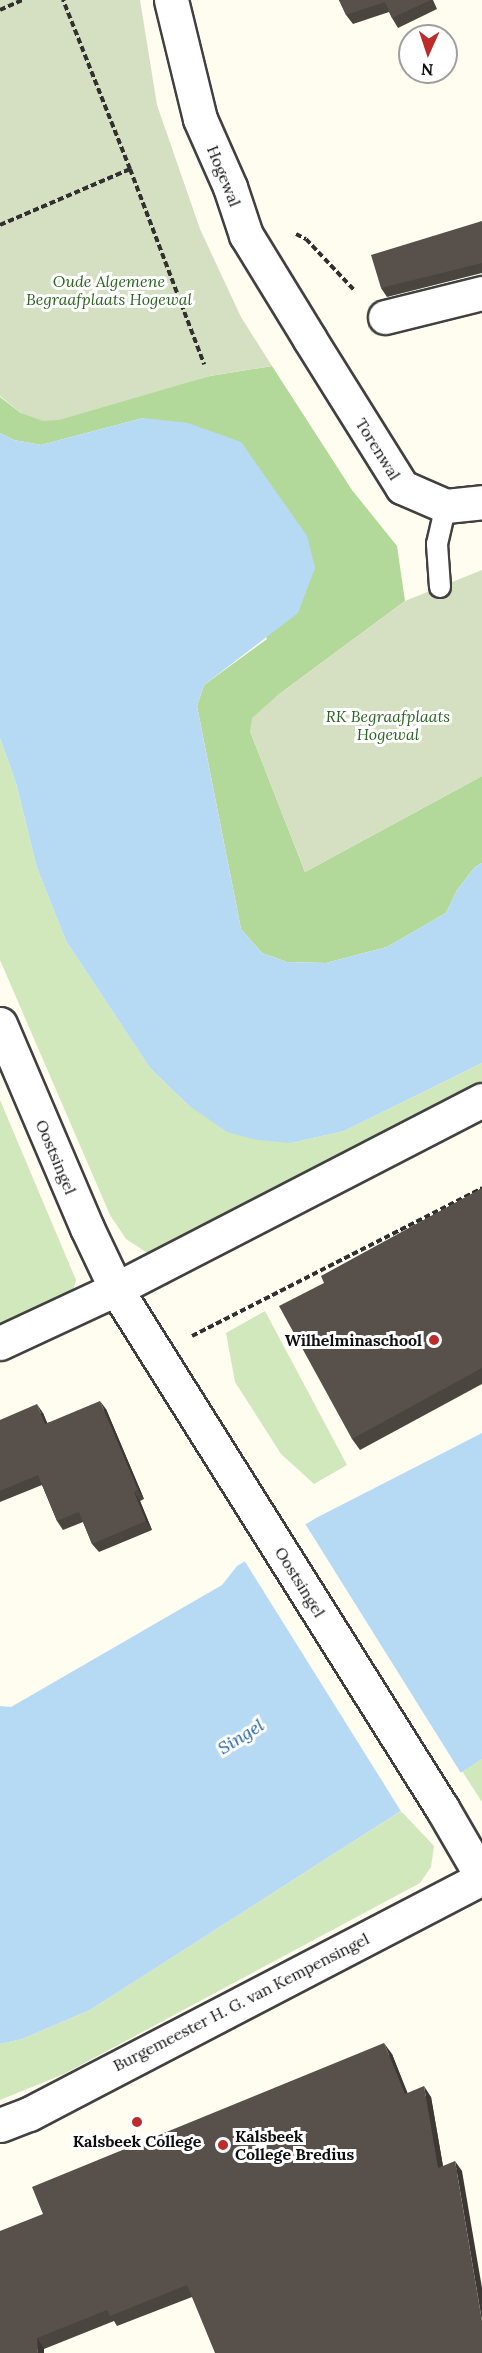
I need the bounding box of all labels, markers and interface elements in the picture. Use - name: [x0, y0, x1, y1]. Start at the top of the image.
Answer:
- north arrow: [398, 24, 458, 84]
- text: N: [420, 60, 434, 80]
- street label: Hogewal: [203, 143, 245, 209]
- park label: Oude Algemene Begraafplaats Hogewal: [26, 271, 192, 309]
- street label: Torenwal: [352, 415, 404, 483]
- park label: RK Begraafplaats Hogewal: [326, 706, 450, 744]
- street label: Oostsingel: [32, 1117, 80, 1197]
- place label: Wilhelminaschool: [285, 1330, 422, 1350]
- marker: Wilhelminaschool: [427, 1333, 441, 1347]
- street label: Oostsingel: [271, 1543, 329, 1621]
- water label: Singel: [214, 1715, 268, 1759]
- street label: Burgemeester H. G. van Kempensingel: [110, 1929, 372, 2075]
- marker: Kalsbeek College: [130, 2115, 144, 2129]
- place label: Kalsbeek College Bredius: [235, 2126, 354, 2164]
- place label: Kalsbeek College: [73, 2131, 201, 2151]
- marker: Kalsbeek College Bredius: [216, 2138, 230, 2152]

